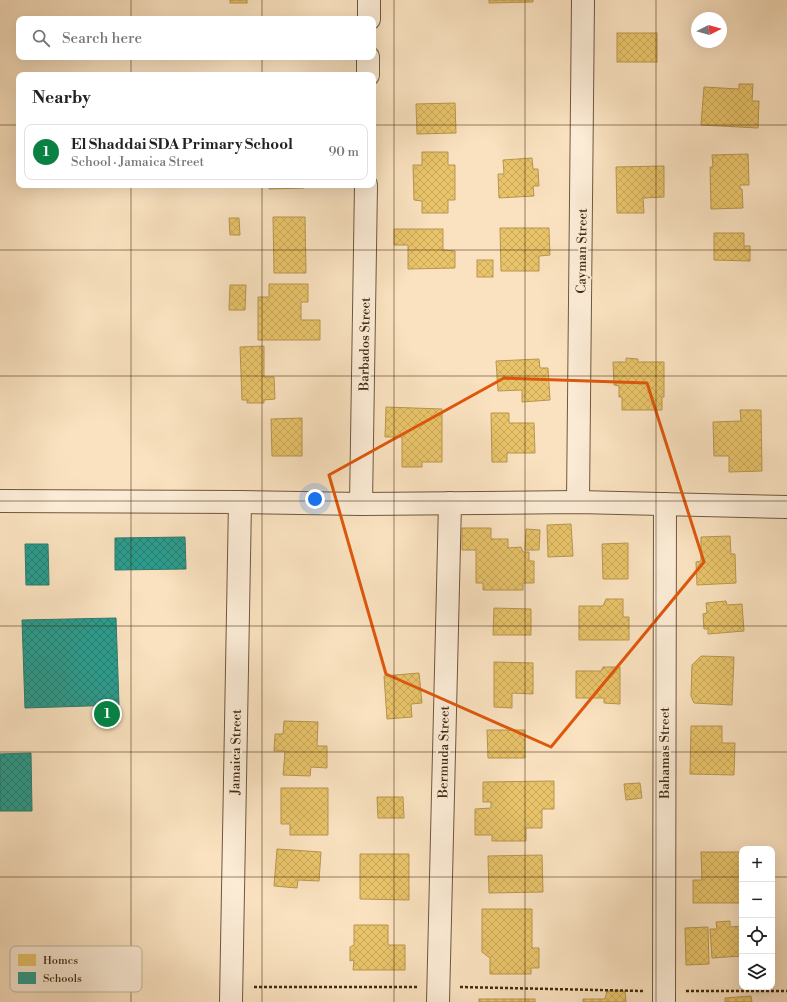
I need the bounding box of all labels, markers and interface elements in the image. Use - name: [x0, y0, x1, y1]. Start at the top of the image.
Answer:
- north arrow: [691, 12, 727, 48]
- search box: [16, 16, 376, 60]
- icon: search: [30, 27, 52, 49]
- text: Search here: [62, 29, 142, 48]
- text: Nearby: [32, 87, 91, 109]
- text: El Shaddai SDA Primary School: [71, 135, 293, 154]
- text: 1: [43, 144, 49, 160]
- text: 90 m: [328, 144, 359, 160]
- text: School · Jamaica Street: [71, 154, 204, 170]
- street label: Cayman Street: [573, 208, 591, 294]
- street label: Barbados Street: [356, 297, 374, 392]
- your location: [305, 489, 325, 509]
- pin: 1: [94, 699, 120, 729]
- street label: Bermuda Street: [435, 705, 453, 799]
- street label: Bahamas Street: [657, 707, 673, 800]
- street label: Jamaica Street: [227, 709, 245, 796]
- map controls: [739, 846, 775, 990]
- button: +: [739, 846, 775, 882]
- button: −: [739, 882, 775, 918]
- button: locate: [739, 918, 775, 954]
- legend: [10, 946, 142, 992]
- text: Homes: [43, 954, 78, 968]
- button: layers: [739, 954, 775, 990]
- text: Schools: [43, 972, 82, 986]

